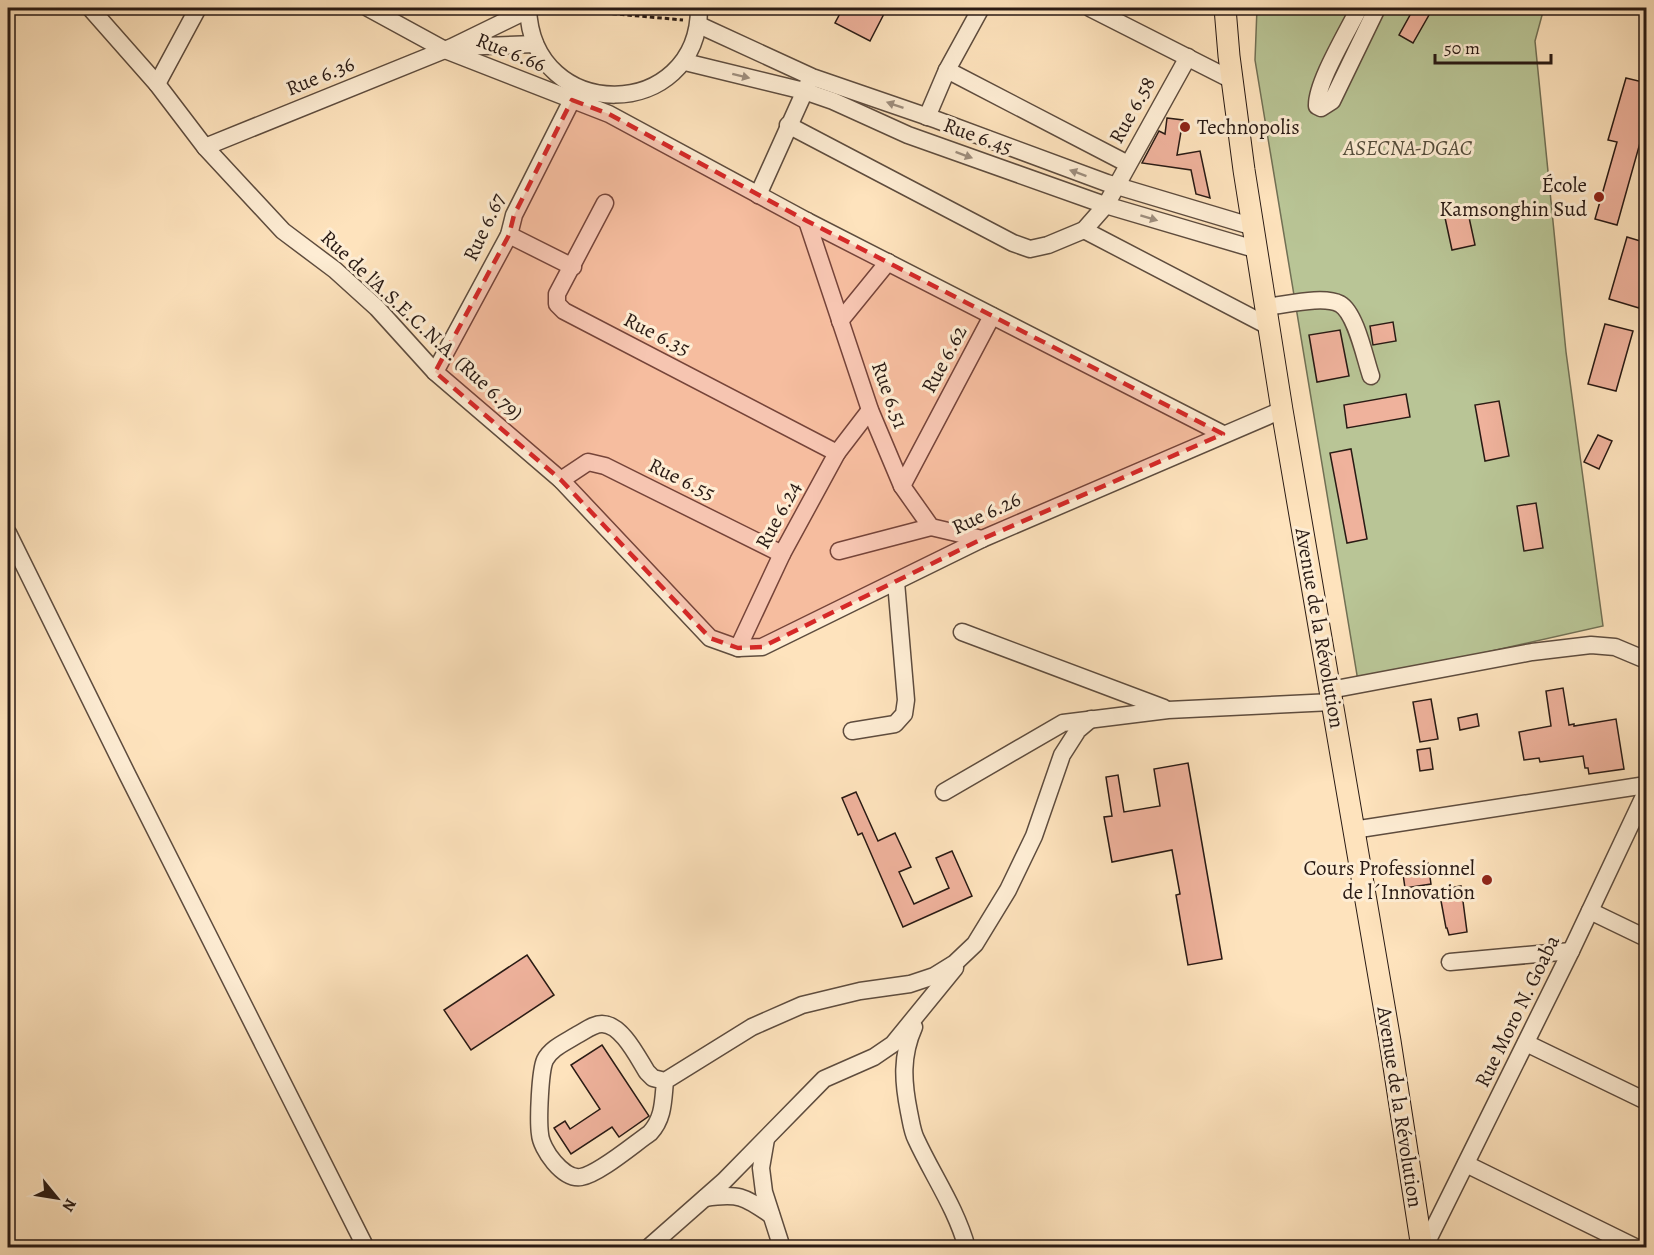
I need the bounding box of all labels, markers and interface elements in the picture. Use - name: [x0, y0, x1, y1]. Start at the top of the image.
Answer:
- street label: Rue 6.66: [472, 25, 550, 79]
- scale bar: [1435, 27, 1550, 65]
- text: 50 m: [1444, 36, 1480, 60]
- street label: Rue 6.36: [282, 49, 359, 102]
- one-way arrow: [732, 71, 751, 81]
- street label: Rue 6.58: [1102, 72, 1162, 148]
- one-way arrow: [886, 100, 904, 110]
- street label: Rue 6.45: [939, 111, 1017, 161]
- place label: Technopolis: [1197, 113, 1300, 141]
- marker: Technopolis: [1178, 120, 1192, 134]
- park label: ASECNA-DGAC: [1343, 134, 1473, 162]
- one-way arrow: [956, 150, 974, 160]
- one-way arrow: [1069, 167, 1087, 177]
- place label: École Kamsonghin Sud: [1439, 171, 1588, 223]
- street label: Rue 6.67: [456, 188, 512, 265]
- marker: École Kamsonghin Sud: [1592, 190, 1606, 204]
- one-way arrow: [1140, 214, 1158, 223]
- street label: Rue de l'A.S.E.C.N.A. (Rue 6.79): [315, 224, 529, 426]
- street label: Rue 6.35: [619, 305, 695, 363]
- street label: Rue 6.62: [915, 320, 973, 398]
- street label: Rue 6.51: [865, 358, 915, 432]
- street label: Rue 6.55: [644, 451, 720, 507]
- street label: Rue 6.24: [749, 476, 807, 554]
- street label: Rue 6.26: [947, 485, 1025, 541]
- street label: Avenue de la Révolution: [1288, 525, 1351, 730]
- place label: Cours Professionnel de l´Innovation: [1303, 854, 1475, 906]
- marker: Cours Professionnel de l´Innovation: [1480, 873, 1494, 887]
- street label: Rue Moro N. Goaba: [1468, 930, 1566, 1092]
- street label: Avenue de la Révolution: [1370, 1004, 1430, 1209]
- north arrow: [27, 1168, 87, 1228]
- text: N: [57, 1194, 82, 1216]

